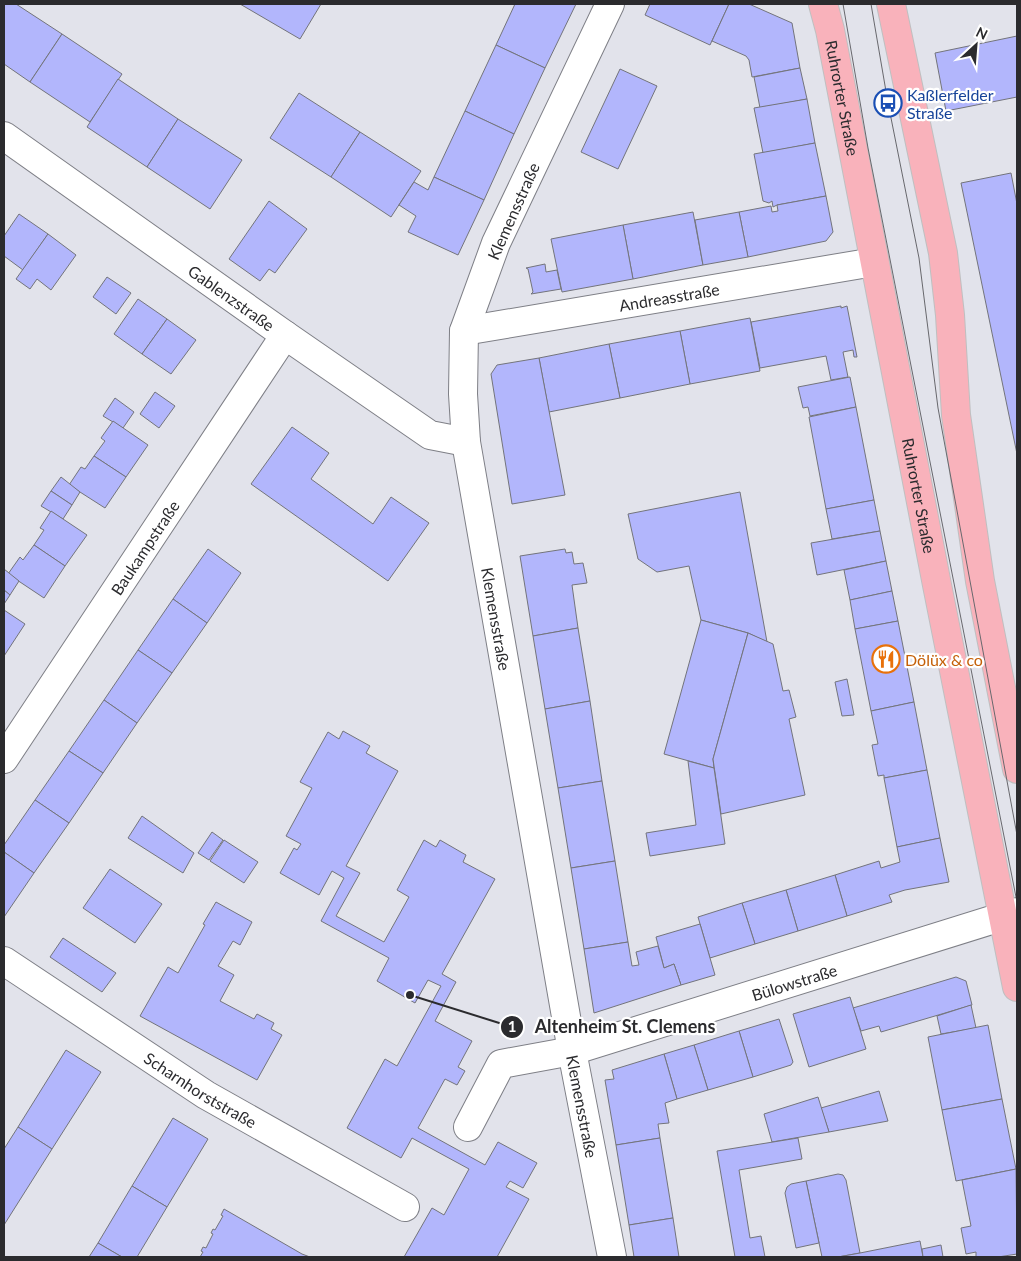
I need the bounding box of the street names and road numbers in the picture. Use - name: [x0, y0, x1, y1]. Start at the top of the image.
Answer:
- street label: Ruhrorter Straße: [823, 38, 863, 157]
- street label: Klemensstraße: [483, 159, 543, 263]
- street label: Gablenzstraße: [185, 260, 278, 334]
- street label: Andreasstraße: [617, 279, 721, 314]
- street label: Ruhrorter Straße: [899, 436, 940, 555]
- street label: Baukampstraße: [106, 496, 182, 598]
- street label: Klemensstraße: [478, 566, 515, 672]
- street label: Bülowstraße: [749, 959, 839, 1004]
- street label: Scharnhorststraße: [141, 1047, 260, 1131]
- street label: Klemensstraße: [563, 1053, 602, 1159]

